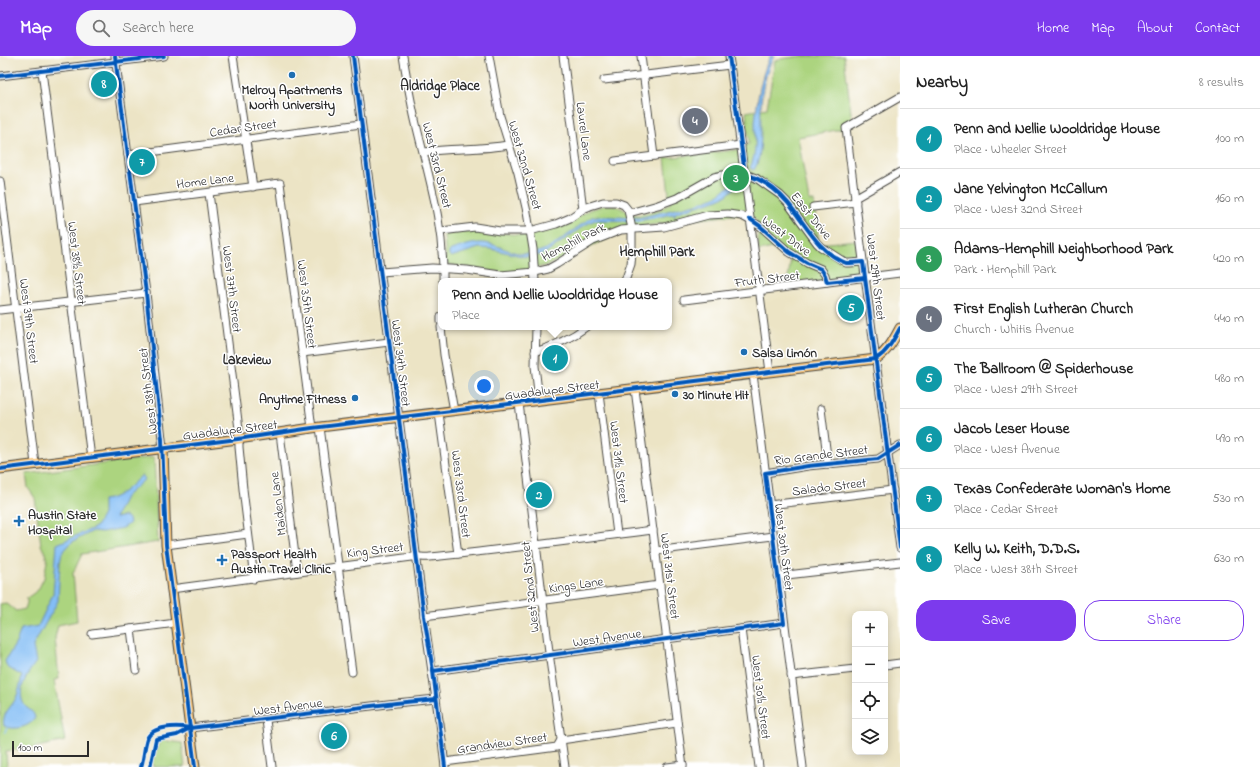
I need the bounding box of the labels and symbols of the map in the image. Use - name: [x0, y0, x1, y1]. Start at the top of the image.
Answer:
- pin: 8: [91, 69, 117, 99]
- marker: Melroy Apartments North University: [287, 70, 297, 80]
- district label: Aldridge Place: [400, 76, 480, 99]
- place label: Melroy Apartments North University: [242, 81, 343, 117]
- street label: Laurel Lane: [571, 101, 597, 162]
- pin: 4: [682, 106, 708, 136]
- street label: Cedar Street: [209, 114, 278, 143]
- street label: West 32nd Street: [503, 119, 546, 213]
- street label: West 33rd Street: [417, 120, 457, 211]
- pin: 7: [129, 147, 155, 177]
- pin: 3: [723, 163, 749, 193]
- street label: Home Lane: [175, 169, 235, 194]
- street label: East Drive: [786, 188, 836, 244]
- street label: West Drive: [758, 211, 815, 261]
- street label: Hemphill Park: [538, 218, 609, 267]
- street label: West 38½ Street: [62, 220, 91, 307]
- street label: West 29th Street: [861, 233, 890, 322]
- district label: Hemphill Park: [619, 242, 695, 263]
- street label: West 37th Street: [217, 245, 246, 334]
- street label: West 35th Street: [292, 259, 321, 350]
- street label: Fruth Street: [733, 266, 801, 293]
- street label: West 39th Street: [14, 277, 43, 366]
- pin: 5: [838, 293, 864, 323]
- street label: West 34th Street: [386, 319, 415, 408]
- pin: 1: [542, 343, 568, 373]
- place label: Salsa Limón: [752, 344, 817, 363]
- street label: West 38th Street: [134, 346, 163, 435]
- marker: Salsa Limón: [739, 347, 749, 357]
- district label: Lakeview: [223, 350, 271, 371]
- street label: Guadalupe Street: [504, 375, 601, 406]
- your location: [474, 376, 494, 396]
- place label: 30 Minute Hit: [682, 386, 750, 405]
- marker: 30 Minute Hit: [670, 389, 680, 399]
- place label: Anytime Fitness: [259, 390, 347, 411]
- marker: Anytime Fitness: [350, 393, 360, 403]
- street label: Guadalupe Street: [182, 415, 279, 446]
- street label: West 31½ Street: [604, 420, 633, 505]
- street label: Rio Grande Street: [773, 440, 870, 471]
- street label: West 33rd Street: [446, 449, 475, 540]
- street label: Maiden Lane: [265, 471, 292, 537]
- street label: Salado Street: [791, 473, 868, 501]
- pin: 2: [526, 480, 552, 510]
- street label: West 30th Street: [769, 503, 798, 592]
- place label: Austin State Hospital: [28, 506, 97, 540]
- marker: Austin State Hospital: [13, 515, 25, 527]
- street label: West 31st Street: [655, 532, 684, 621]
- street label: King Street: [346, 538, 405, 564]
- street label: West 32nd Street: [516, 540, 545, 633]
- place label: Passport Health Austin Travel Clinic: [231, 545, 332, 579]
- marker: Passport Health Austin Travel Clinic: [216, 554, 228, 566]
- street label: Kings Lane: [548, 572, 605, 600]
- street label: West Avenue: [572, 624, 643, 653]
- street label: West 30½ Street: [746, 654, 775, 741]
- street label: West Avenue: [253, 694, 324, 721]
- pin: 6: [321, 721, 347, 751]
- street label: Grandview Street: [456, 728, 549, 759]
- scale bar: [12, 739, 89, 758]

